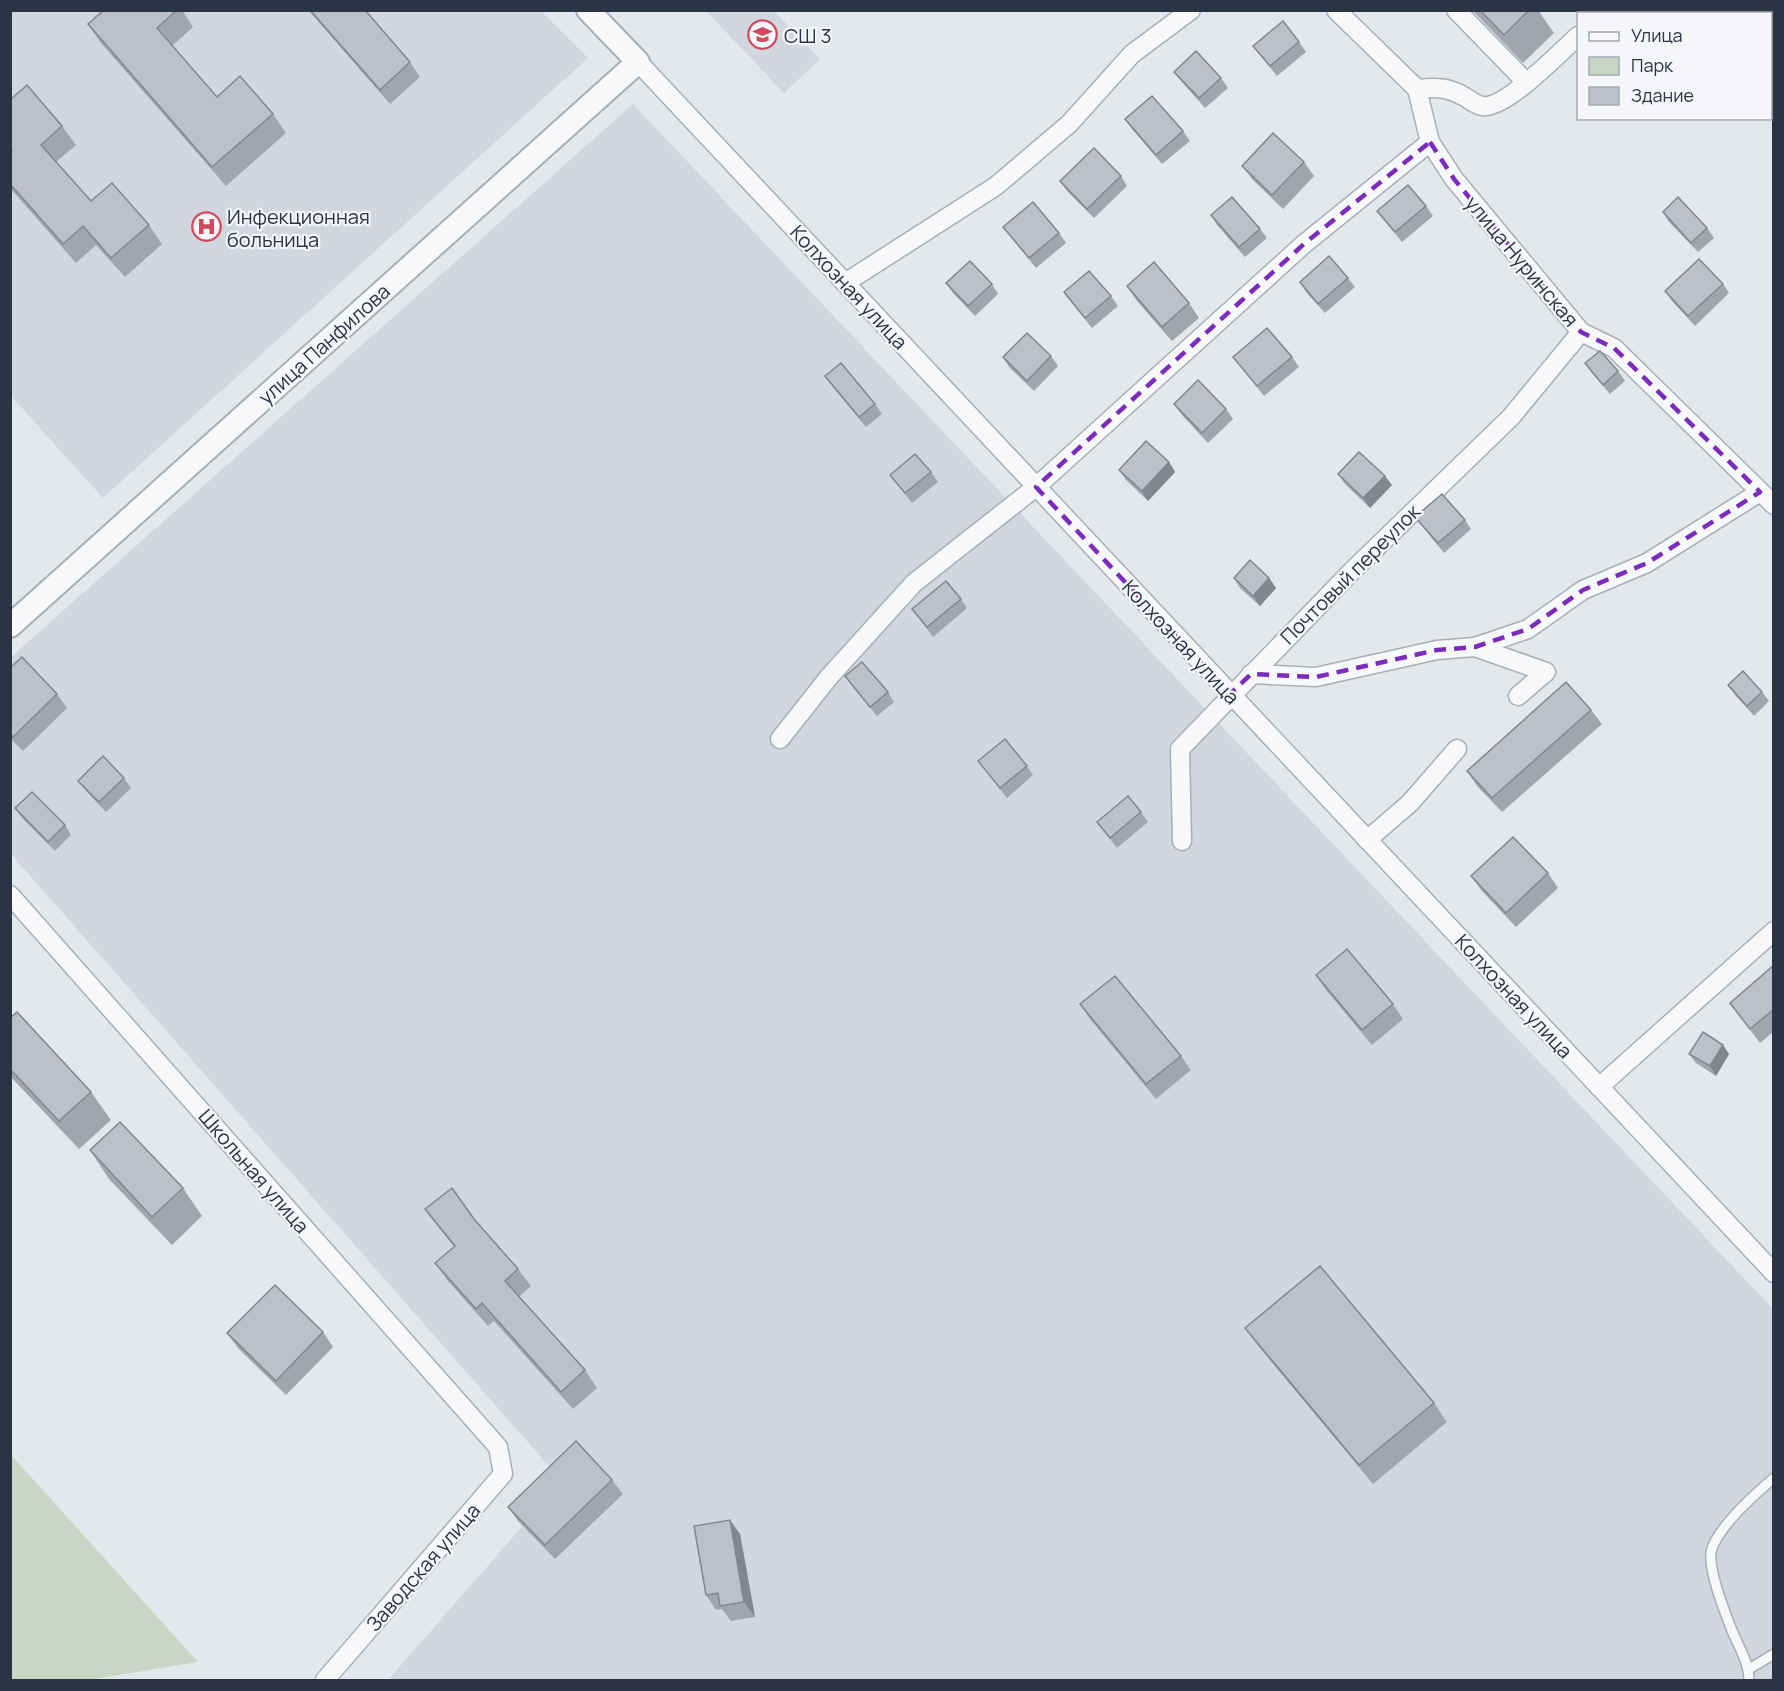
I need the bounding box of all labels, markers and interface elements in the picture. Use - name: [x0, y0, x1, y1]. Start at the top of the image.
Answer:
- legend: [1577, 12, 1772, 120]
- school or university icon: СШ 3: [747, 19, 779, 51]
- place label: СШ 3: [784, 22, 832, 49]
- text: Улица: [1631, 23, 1683, 47]
- text: Парк: [1631, 53, 1674, 77]
- text: Здание: [1631, 83, 1694, 107]
- street label: улица Нуринская: [1459, 190, 1585, 332]
- place label: Инфекционная больница: [227, 203, 370, 253]
- hospital icon: Инфекционная больница: [190, 211, 222, 243]
- street label: Колхозная улица: [784, 219, 914, 355]
- street label: улица Панфилова: [252, 278, 396, 410]
- street label: Почтовый переулок: [1274, 497, 1427, 650]
- street label: Колхозная улица: [1116, 574, 1246, 710]
- street label: Колхозная улица: [1449, 928, 1579, 1064]
- street label: Школьная улица: [193, 1103, 315, 1239]
- street label: Заводская улица: [360, 1497, 486, 1637]

